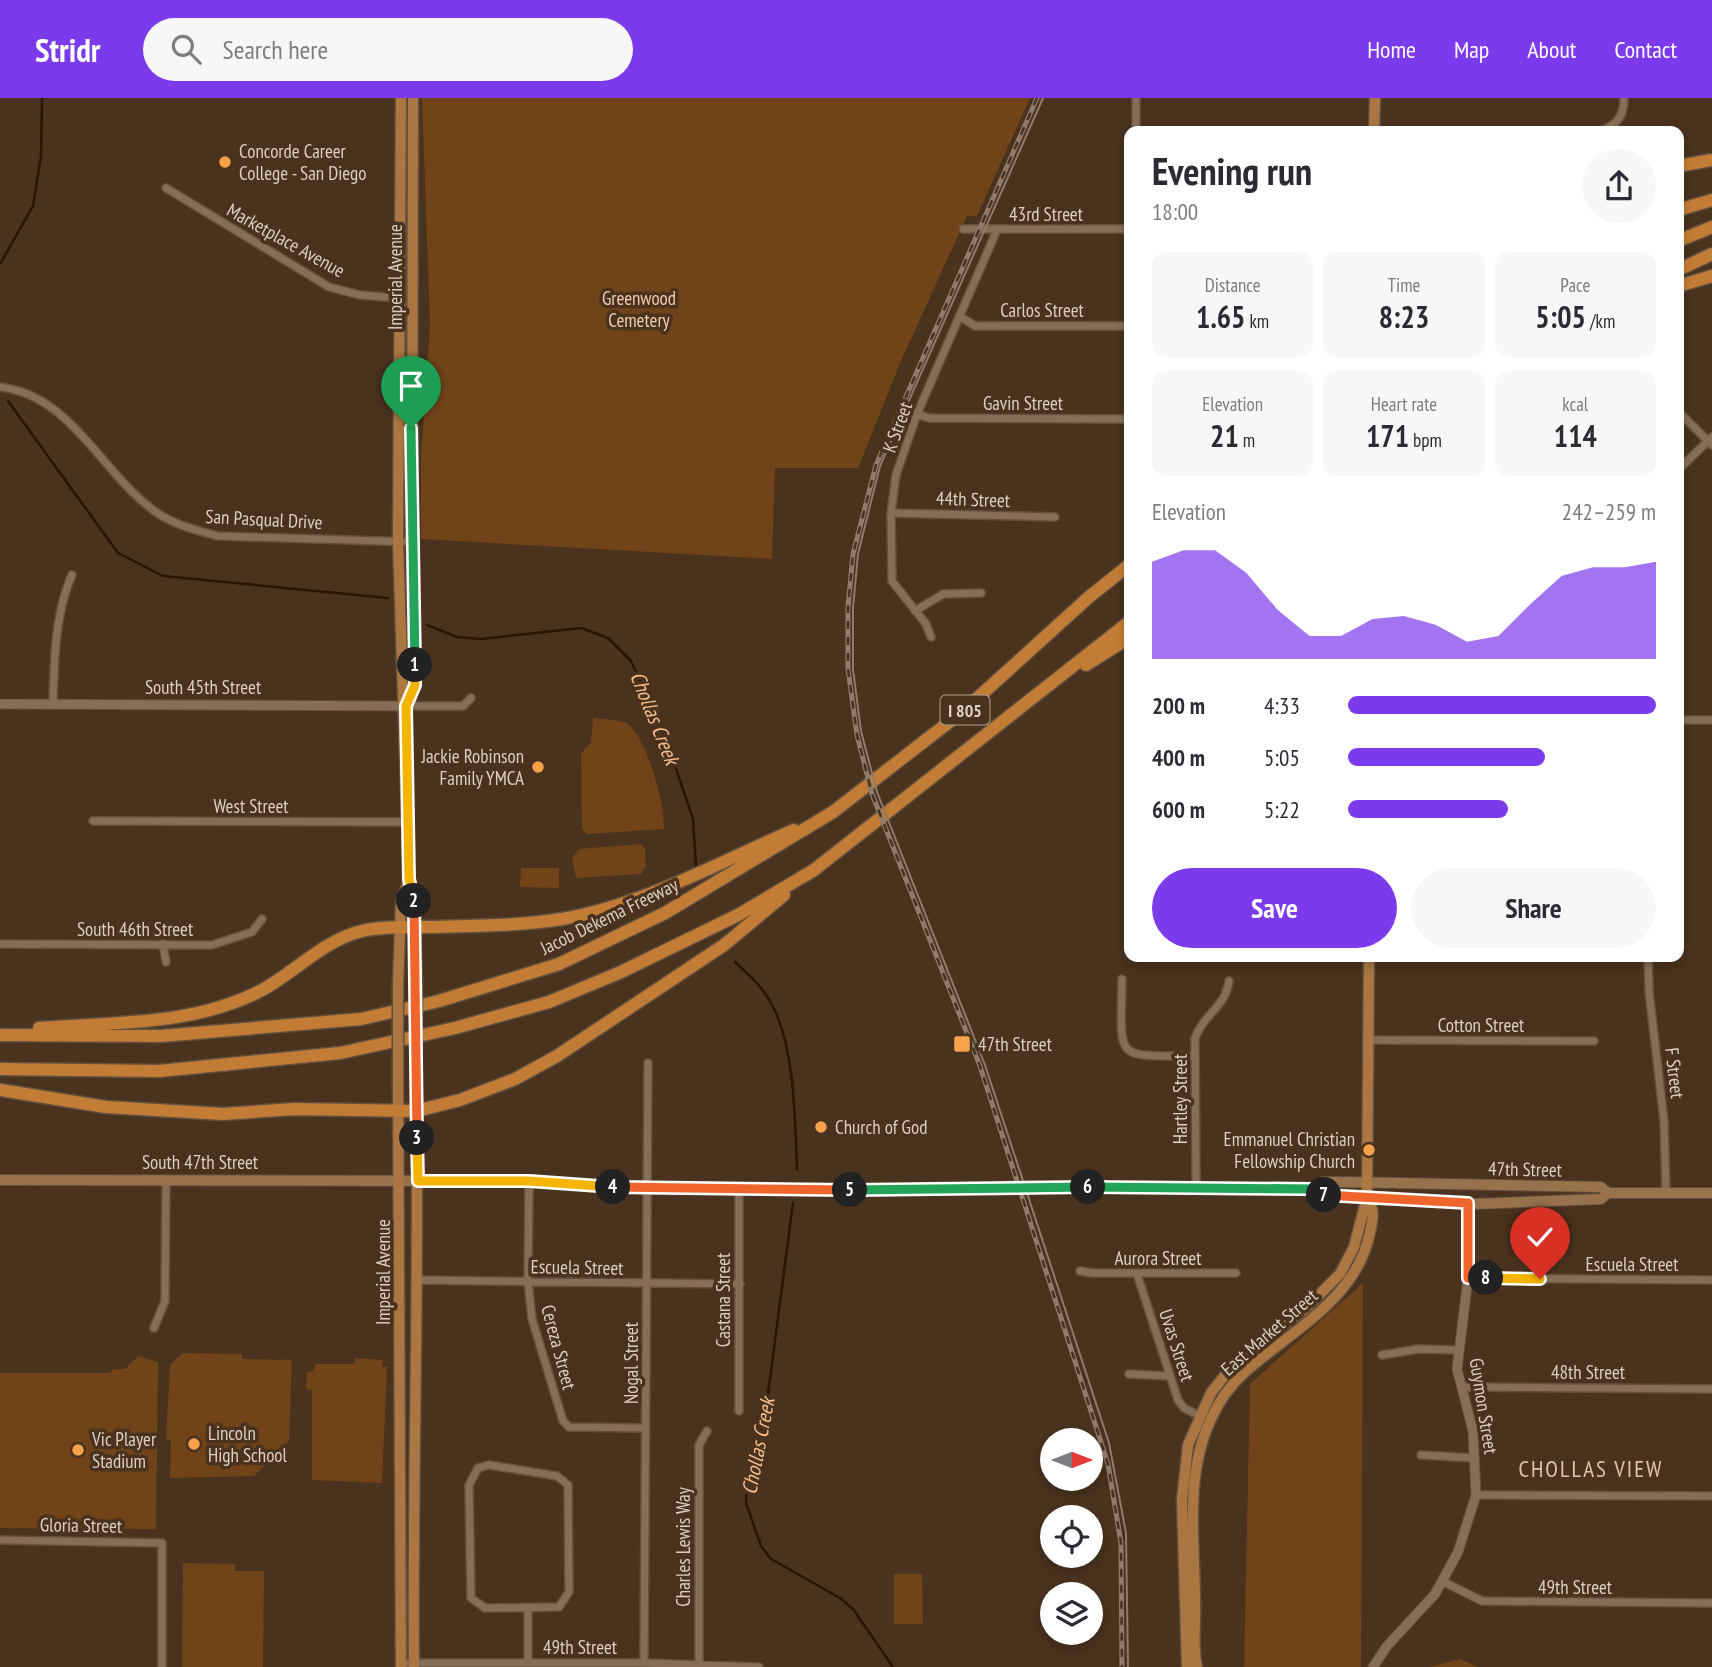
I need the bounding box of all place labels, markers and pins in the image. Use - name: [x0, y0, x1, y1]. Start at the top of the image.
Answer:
- place label: Concorde Career College - San Diego: [239, 139, 366, 185]
- marker: Concorde Career College - San Diego: [217, 154, 233, 170]
- pin: [381, 356, 441, 428]
- pin: 1: [398, 648, 432, 682]
- place label: Jackie Robinson Family YMCA: [420, 744, 524, 790]
- marker: Jackie Robinson Family YMCA: [530, 759, 546, 775]
- pin: 2: [396, 884, 432, 918]
- place label: 47th Street: [978, 1032, 1053, 1056]
- marker: 47th Street: [952, 1034, 972, 1054]
- place label: Church of God: [835, 1115, 927, 1139]
- marker: Church of God: [813, 1119, 829, 1135]
- pin: 3: [400, 1121, 434, 1156]
- place label: Emmanuel Christian Fellowship Church: [1224, 1127, 1355, 1173]
- marker: Emmanuel Christian Fellowship Church: [1361, 1142, 1377, 1158]
- pin: 4: [596, 1170, 630, 1204]
- pin: 6: [1070, 1170, 1106, 1204]
- pin: 5: [832, 1172, 868, 1208]
- pin: 7: [1306, 1178, 1342, 1212]
- pin: [1510, 1207, 1570, 1279]
- pin: 8: [1468, 1260, 1504, 1296]
- place label: Lincoln High School: [208, 1421, 288, 1467]
- place label: Vic Player Stadium: [91, 1427, 157, 1473]
- marker: Lincoln High School: [186, 1436, 202, 1452]
- marker: Vic Player Stadium: [70, 1442, 86, 1458]

